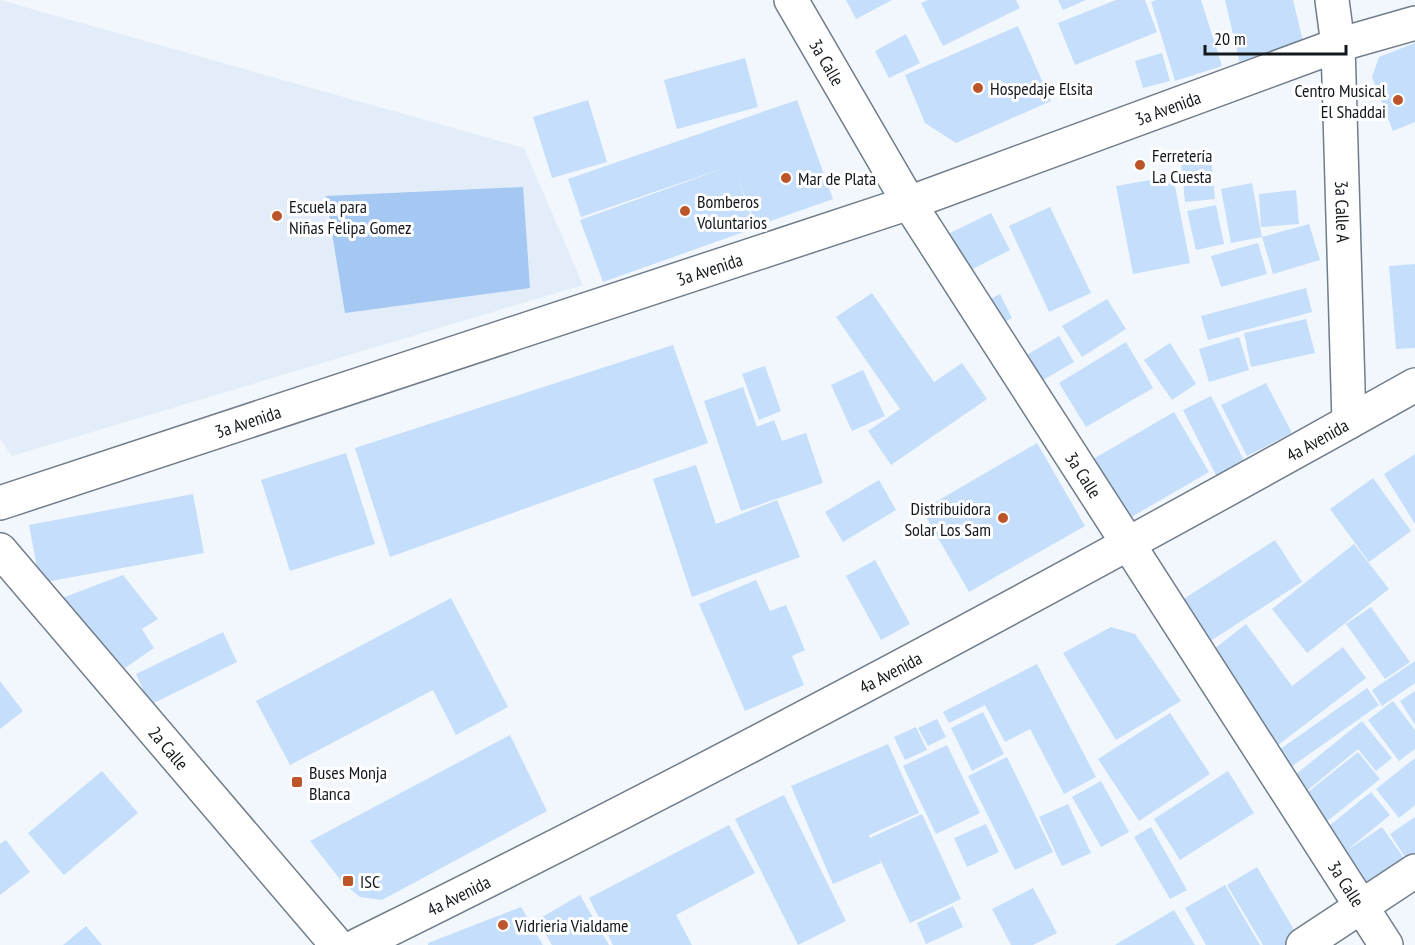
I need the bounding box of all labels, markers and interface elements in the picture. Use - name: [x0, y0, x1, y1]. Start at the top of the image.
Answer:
- scale bar: [1205, 18, 1346, 56]
- text: 20 m: [1214, 27, 1246, 50]
- street label: 3a Calle: [805, 35, 850, 90]
- place label: Hospedaje Elsita: [990, 77, 1093, 100]
- place label: Centro Musical El Shaddai: [1294, 79, 1387, 123]
- marker: Hospedaje Elsita: [971, 81, 985, 95]
- street label: 3a Avenida: [1132, 85, 1204, 130]
- marker: Centro Musical El Shaddai: [1391, 93, 1405, 107]
- place label: Ferretería La Cuesta: [1152, 144, 1212, 188]
- marker: Ferretería La Cuesta: [1133, 158, 1147, 172]
- place label: Mar de Plata: [798, 167, 876, 190]
- marker: Mar de Plata: [779, 171, 793, 185]
- street label: 3a Calle A: [1330, 180, 1355, 243]
- place label: Bomberos Voluntarios: [696, 190, 767, 234]
- place label: Escuela para Niñas Felipa Gomez: [289, 195, 412, 239]
- marker: Bomberos Voluntarios: [678, 204, 692, 218]
- marker: Escuela para Niñas Felipa Gomez: [270, 209, 284, 223]
- street label: 3a Avenida: [674, 247, 745, 290]
- street label: 3a Avenida: [212, 400, 284, 443]
- street label: 4a Avenida: [1282, 413, 1352, 466]
- street label: 3a Calle: [1061, 448, 1107, 502]
- place label: Distribuidora Solar Los Sam: [904, 497, 991, 541]
- marker: Distribuidora Solar Los Sam: [996, 511, 1010, 525]
- street label: 4a Avenida: [855, 646, 925, 698]
- street label: 2a Calle: [144, 721, 194, 774]
- place label: Buses Monja Blanca: [309, 761, 387, 805]
- marker: Buses Monja Blanca: [290, 775, 304, 789]
- street label: 3a Calle: [1323, 856, 1370, 911]
- place label: ISC: [360, 870, 380, 893]
- street label: 4a Avenida: [423, 870, 494, 921]
- marker: ISC: [341, 874, 355, 888]
- place label: Vidrieria Vialdame: [514, 914, 629, 937]
- marker: Vidrieria Vialdame: [496, 918, 510, 932]

